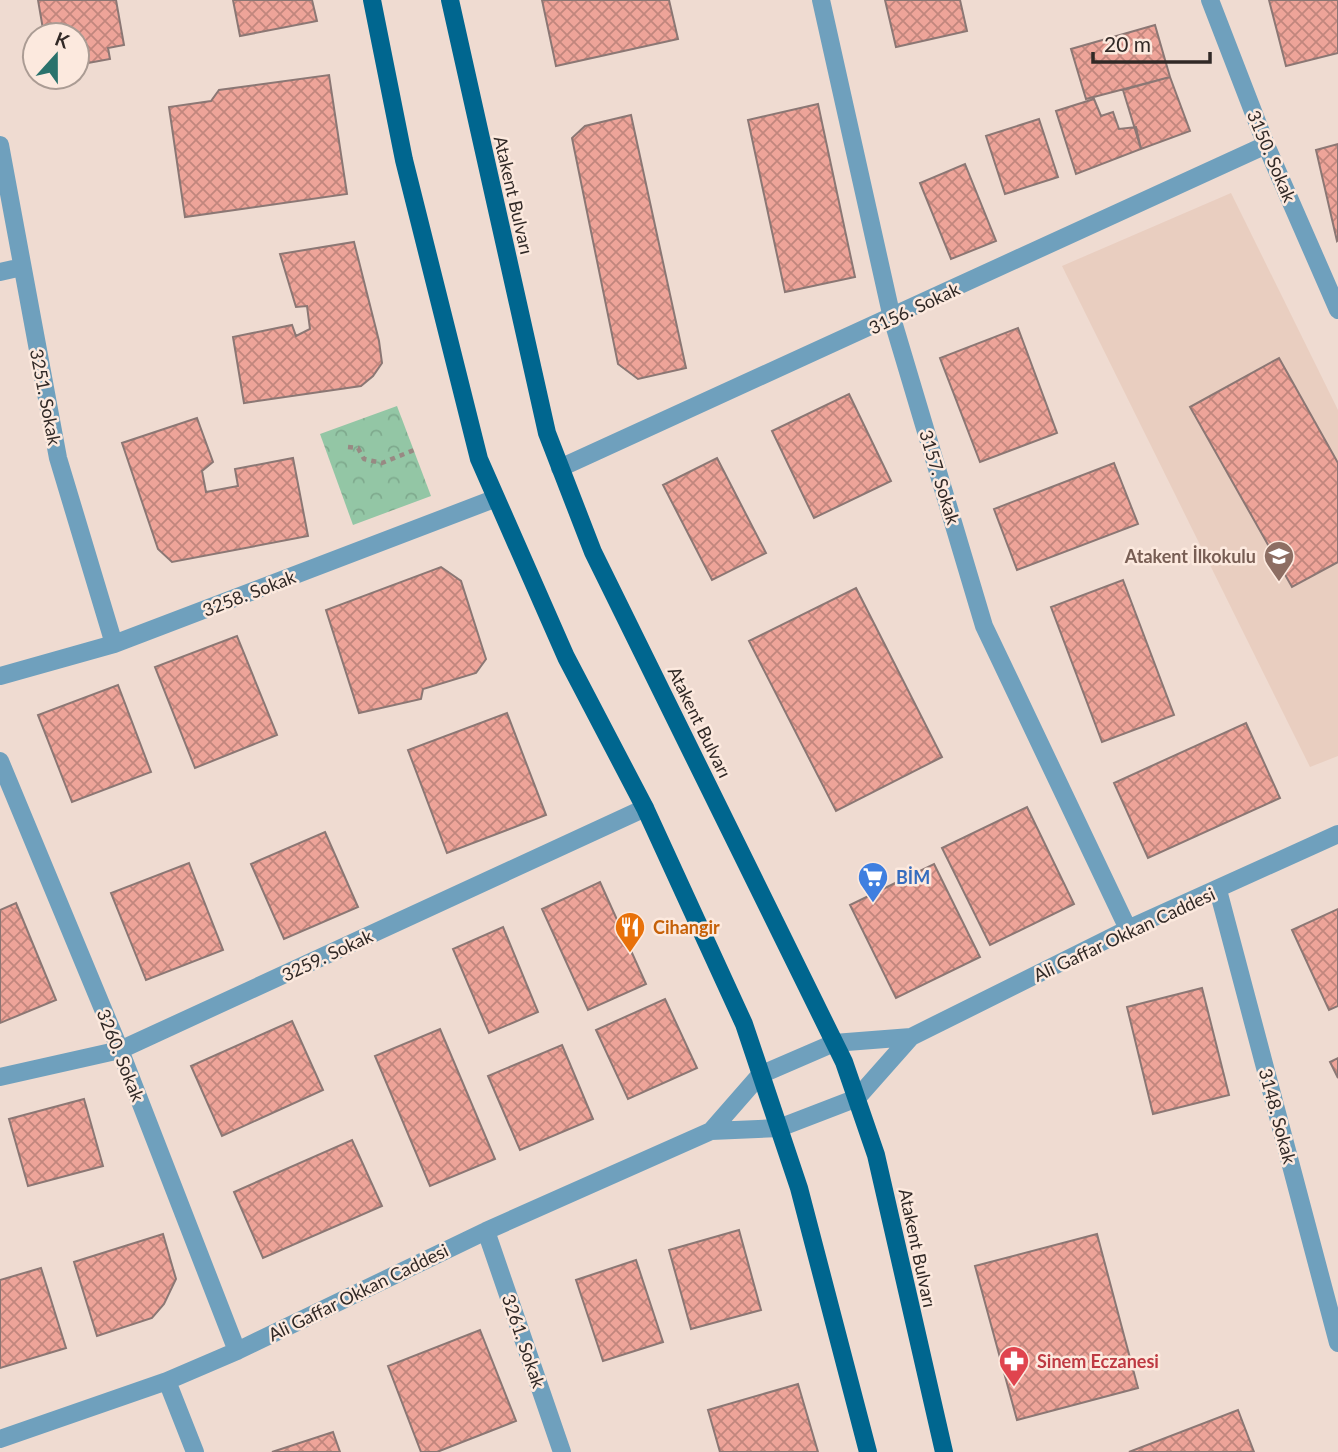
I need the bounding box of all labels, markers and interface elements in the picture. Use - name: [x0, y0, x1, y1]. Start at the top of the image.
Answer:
- north arrow: [21, 21, 91, 91]
- scale bar: [1093, 21, 1210, 65]
- text: K: [52, 27, 73, 53]
- text: 20 m: [1104, 31, 1151, 56]
- street label: 3150. Sokak: [1243, 107, 1302, 206]
- street label: Atakent Bulvarı: [490, 134, 538, 256]
- street label: 3156. Sokak: [865, 277, 964, 339]
- street label: 3251. Sokak: [26, 347, 66, 448]
- street label: 3157. Sokak: [915, 427, 965, 528]
- school or university icon: Atakent İlkokulu: [1262, 539, 1296, 583]
- place label: Atakent İlkokulu: [1124, 545, 1256, 567]
- street label: 3258. Sokak: [199, 565, 299, 621]
- street label: Atakent Bulvarı: [664, 663, 736, 781]
- supermarket icon: BİM: [856, 860, 890, 904]
- place label: BİM: [896, 866, 930, 888]
- street label: Ali Gaffar Okkan Caddesi: [1030, 882, 1218, 986]
- restaurant icon: Cihangir: [613, 910, 647, 954]
- place label: Cihangir: [653, 916, 720, 938]
- street label: 3259. Sokak: [278, 924, 377, 986]
- street label: 3260. Sokak: [92, 1006, 150, 1105]
- street label: 3148. Sokak: [1255, 1066, 1301, 1167]
- street label: Atakent Bulvarı: [895, 1187, 941, 1309]
- street label: Ali Gaffar Okkan Caddesi: [264, 1239, 452, 1345]
- street label: 3261. Sokak: [498, 1291, 551, 1392]
- pharmacy icon: Sinem Eczanesi: [997, 1344, 1031, 1388]
- place label: Sinem Eczanesi: [1037, 1350, 1159, 1372]

